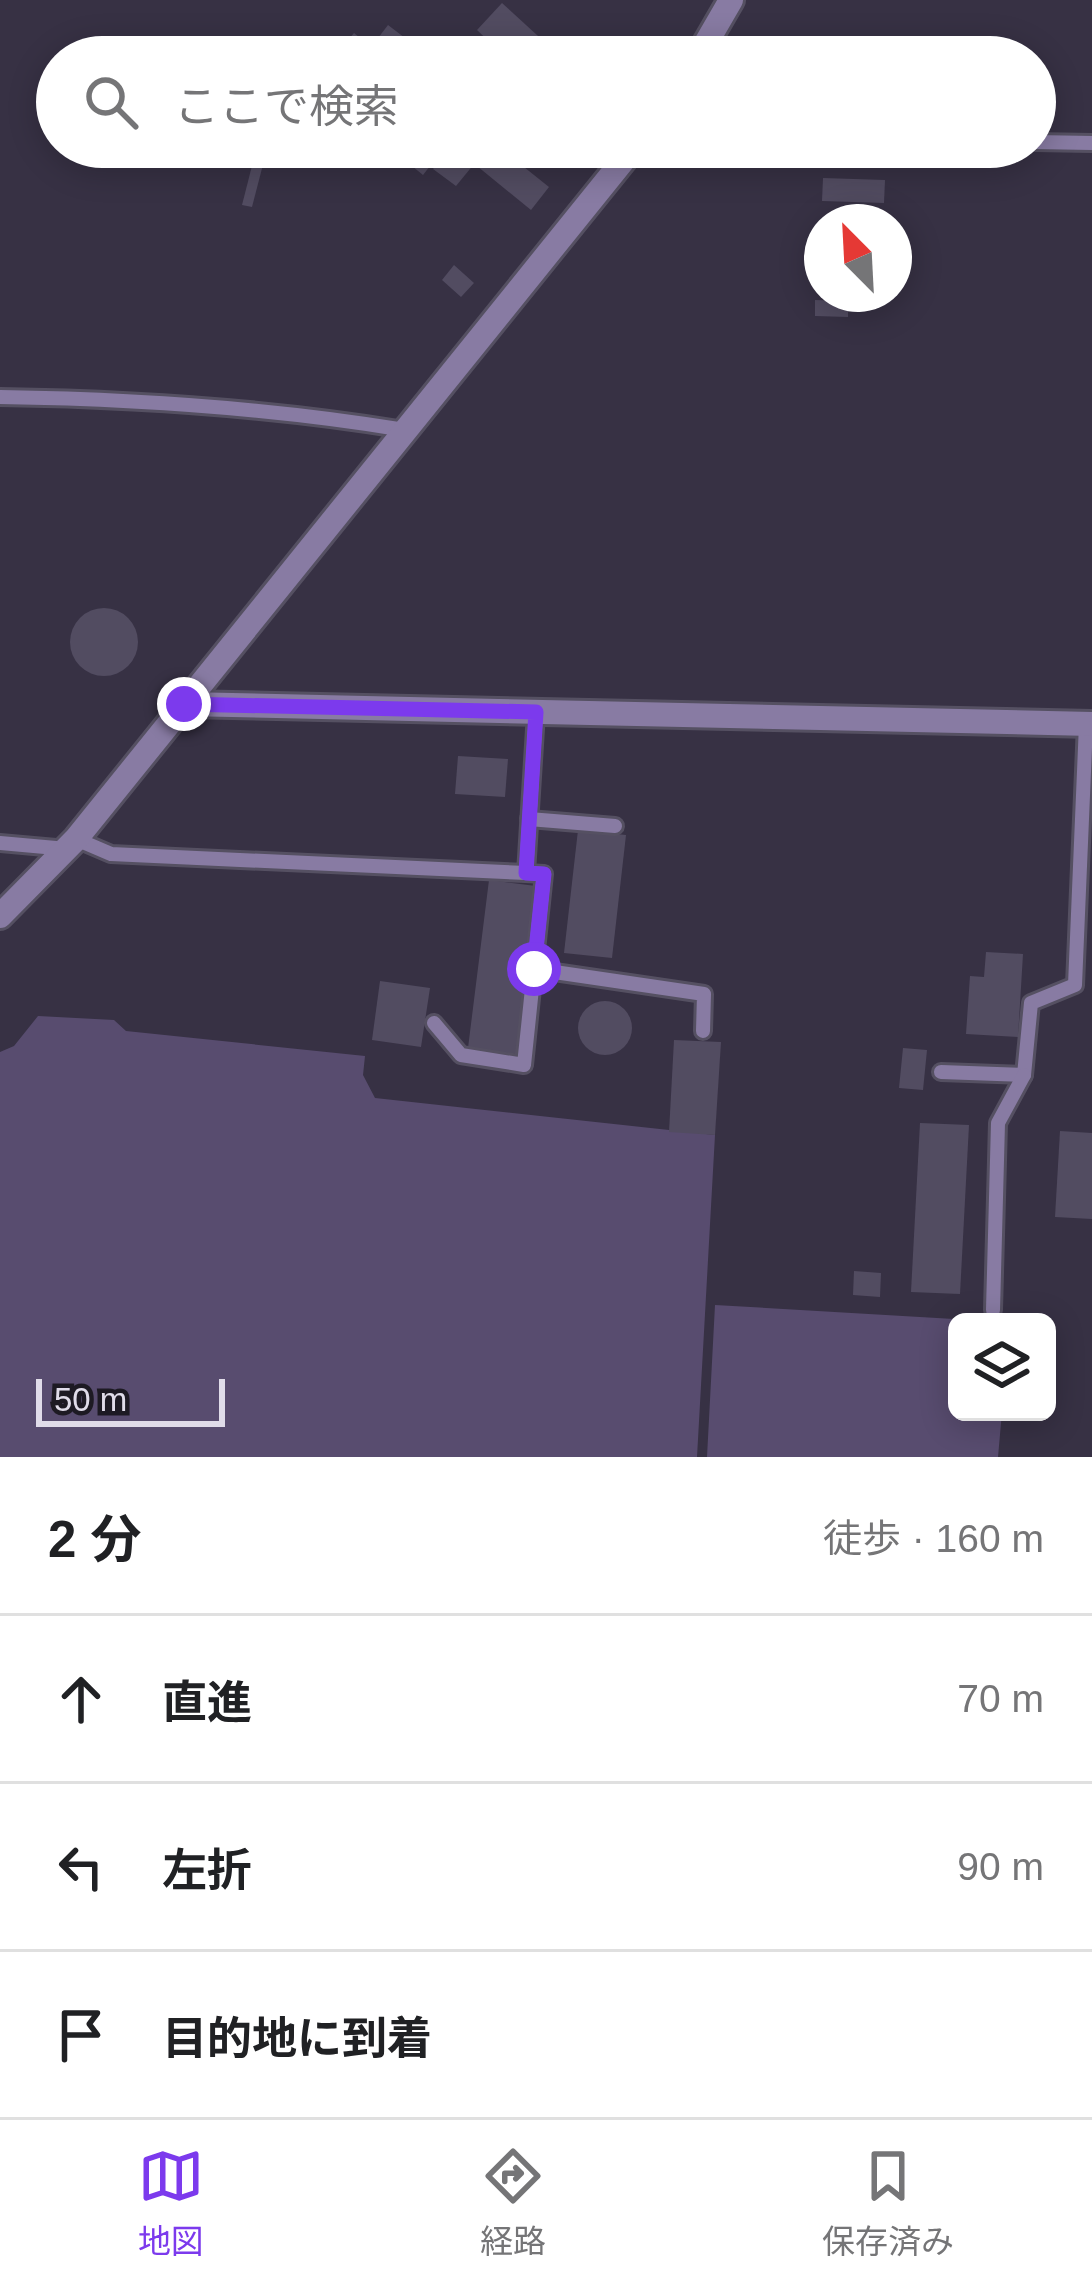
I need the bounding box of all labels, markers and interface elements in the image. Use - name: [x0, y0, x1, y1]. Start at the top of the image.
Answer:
- search box: [36, 36, 1056, 168]
- icon: search: [78, 69, 144, 135]
- text: ここで検索: [174, 81, 399, 132]
- north arrow: [804, 204, 912, 312]
- route end: [157, 677, 211, 731]
- route start: [507, 942, 561, 996]
- map controls: [948, 1313, 1056, 1421]
- button: layers: [948, 1313, 1056, 1421]
- scale bar: [36, 1373, 225, 1426]
- text: 50 m: [54, 1381, 127, 1418]
- text: 2 分: [48, 1511, 142, 1568]
- text: 徒歩 · 160 m: [823, 1517, 1044, 1560]
- icon: ahead: [48, 1666, 114, 1732]
- text: 直進: [162, 1677, 252, 1728]
- text: 70 m: [957, 1677, 1044, 1720]
- icon: left: [48, 1834, 114, 1900]
- text: 左折: [162, 1845, 252, 1896]
- text: 90 m: [957, 1845, 1044, 1888]
- icon: arrive: [48, 2002, 114, 2068]
- text: 目的地に到着: [162, 2013, 432, 2064]
- tab: 地図: [138, 2143, 204, 2263]
- tab: 経路: [480, 2143, 546, 2263]
- tab: 保存済み: [822, 2143, 954, 2263]

